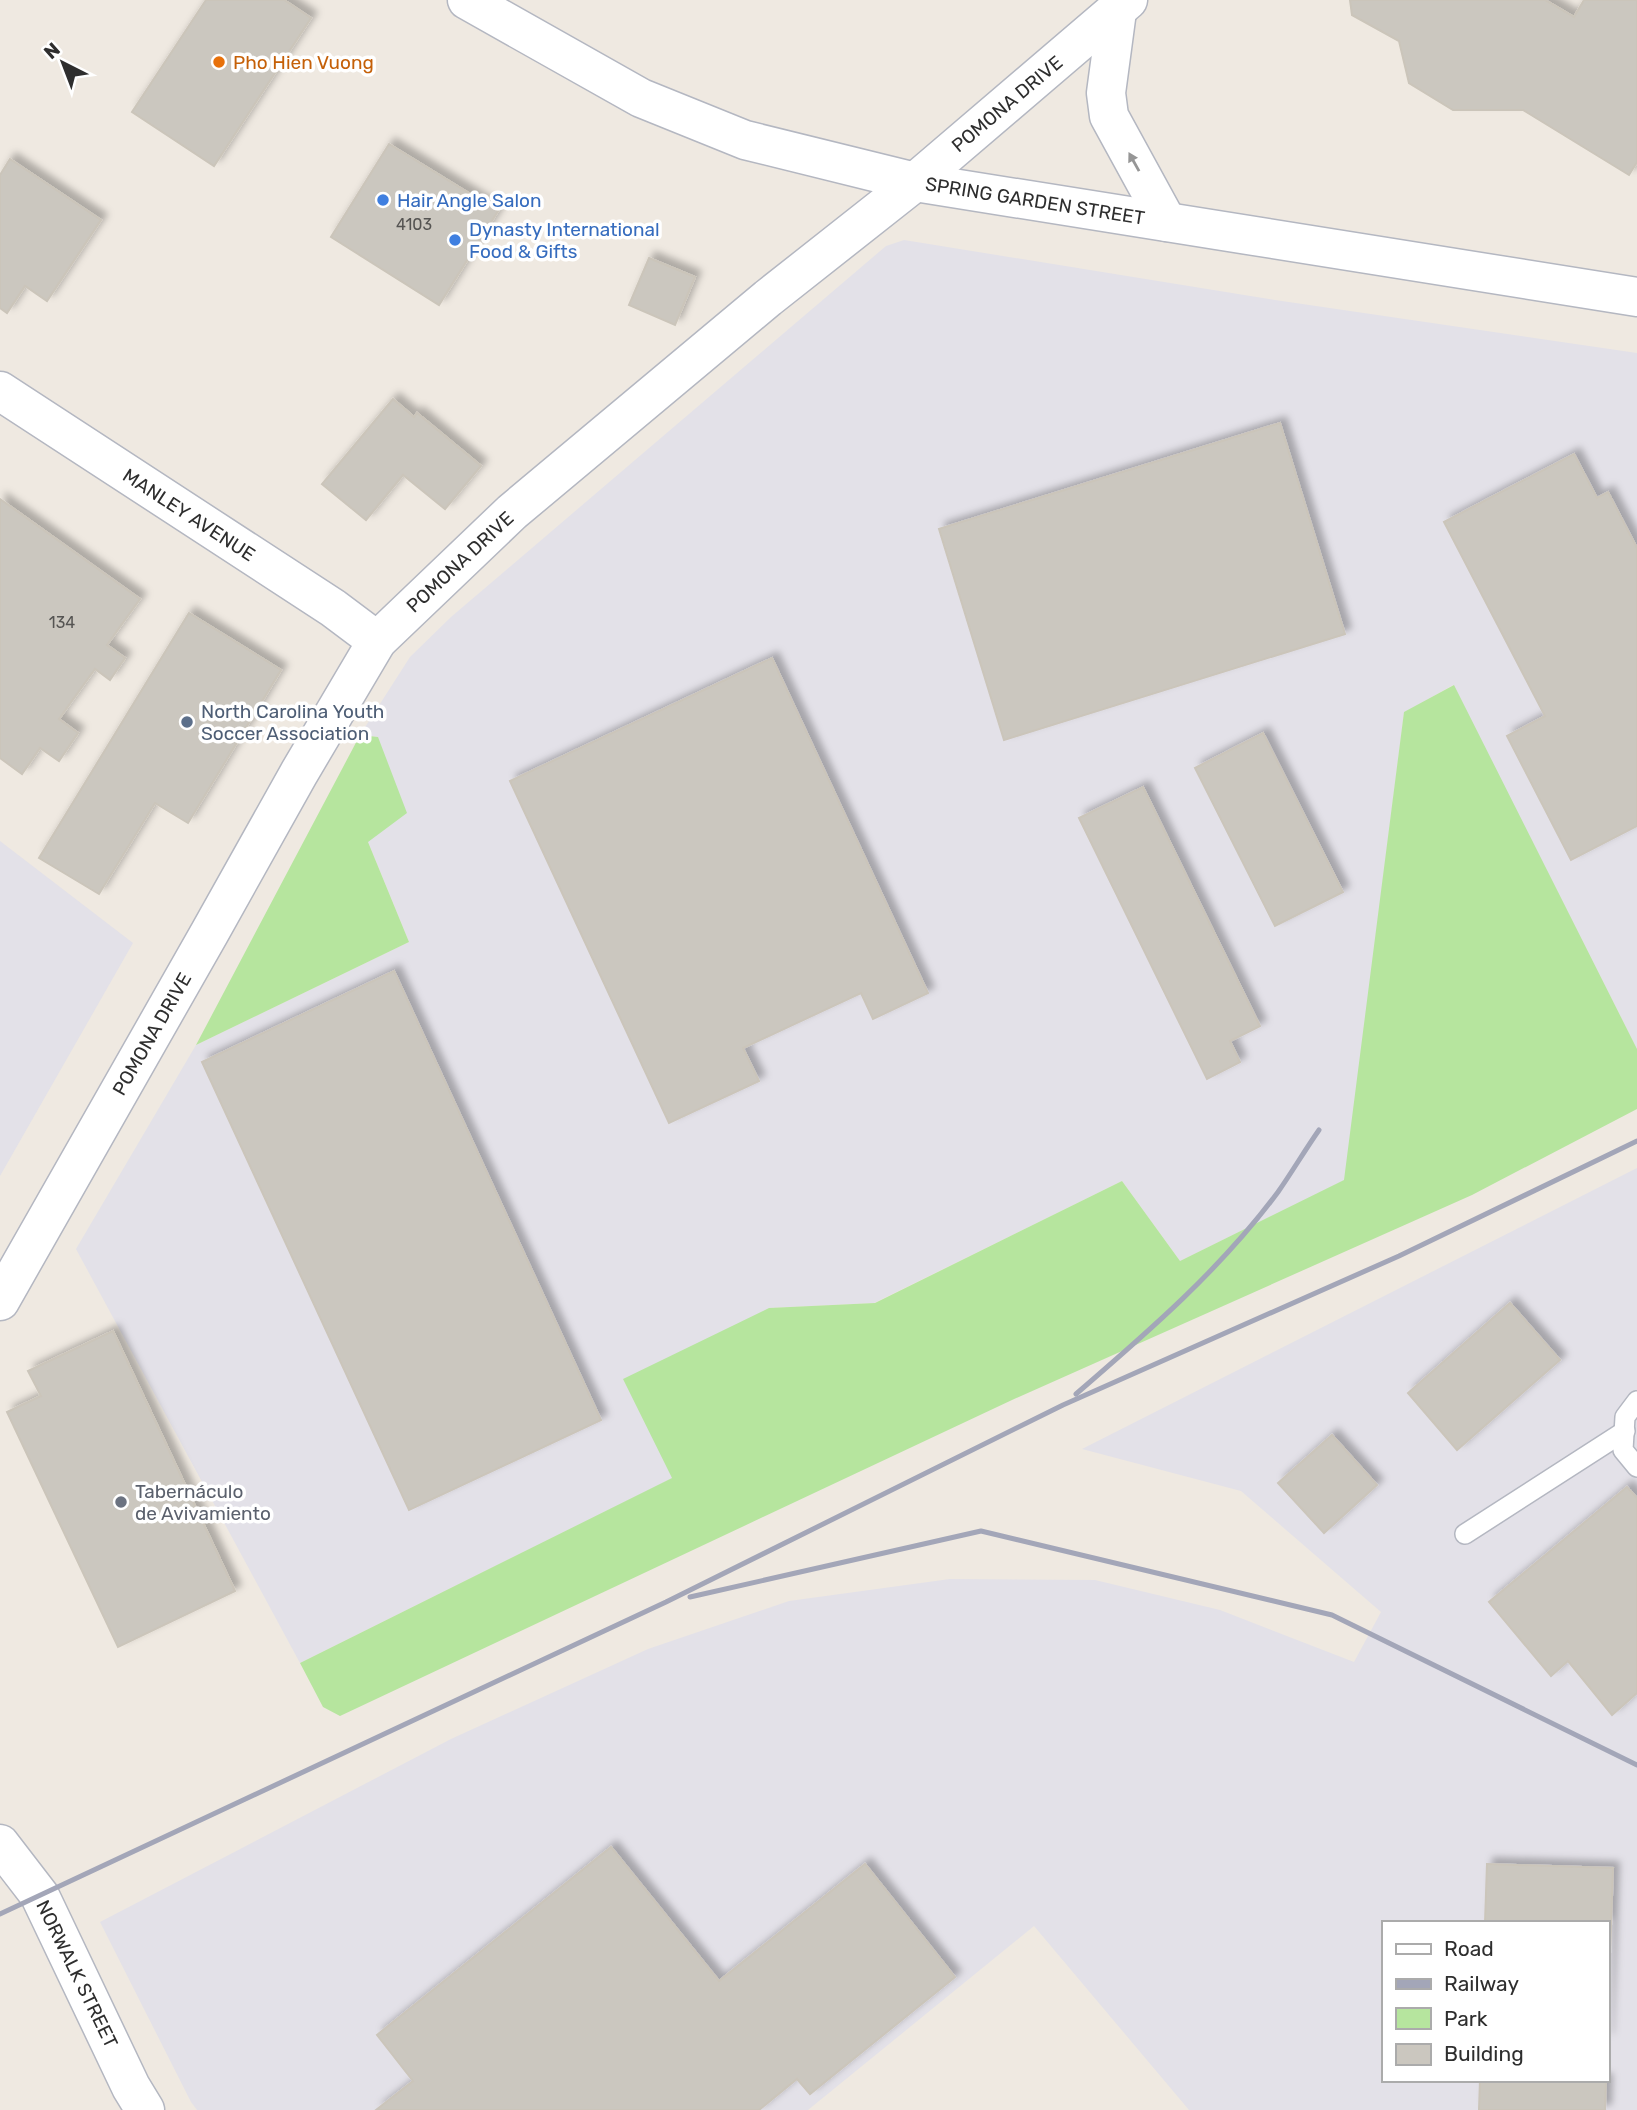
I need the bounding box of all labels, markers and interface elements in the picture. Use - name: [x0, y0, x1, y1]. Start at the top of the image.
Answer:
- north arrow: [28, 28, 98, 98]
- text: N: [39, 38, 65, 64]
- place label: Pho Hien Vuong: [233, 51, 374, 74]
- street label: POMONA DRIVE: [947, 51, 1067, 157]
- marker: Pho Hien Vuong: [211, 54, 227, 70]
- one-way arrow: [1128, 153, 1140, 172]
- street label: SPRING GARDEN STREET: [924, 172, 1146, 230]
- place label: Hair Angle Salon: [397, 189, 541, 212]
- marker: Hair Angle Salon: [375, 192, 391, 208]
- house number: 4103: [396, 215, 432, 234]
- place label: Dynasty International Food & Gifts: [469, 218, 660, 263]
- marker: Dynasty International Food & Gifts: [447, 232, 463, 248]
- street label: MANLEY AVENUE: [119, 464, 259, 566]
- street label: POMONA DRIVE: [402, 507, 518, 617]
- house number: 134: [49, 613, 75, 632]
- place label: North Carolina Youth Soccer Association: [201, 700, 384, 745]
- marker: North Carolina Youth Soccer Association: [179, 714, 195, 730]
- street label: POMONA DRIVE: [108, 969, 196, 1099]
- place label: Tabernáculo de Avivamiento: [135, 1480, 271, 1525]
- marker: Tabernáculo de Avivamiento: [113, 1494, 129, 1510]
- street label: NORWALK STREET: [31, 1896, 123, 2052]
- legend: [1382, 1921, 1609, 2082]
- text: Road: [1444, 1936, 1494, 1961]
- text: Railway: [1444, 1971, 1519, 1996]
- text: Park: [1444, 2006, 1488, 2031]
- text: Building: [1444, 2041, 1524, 2066]

